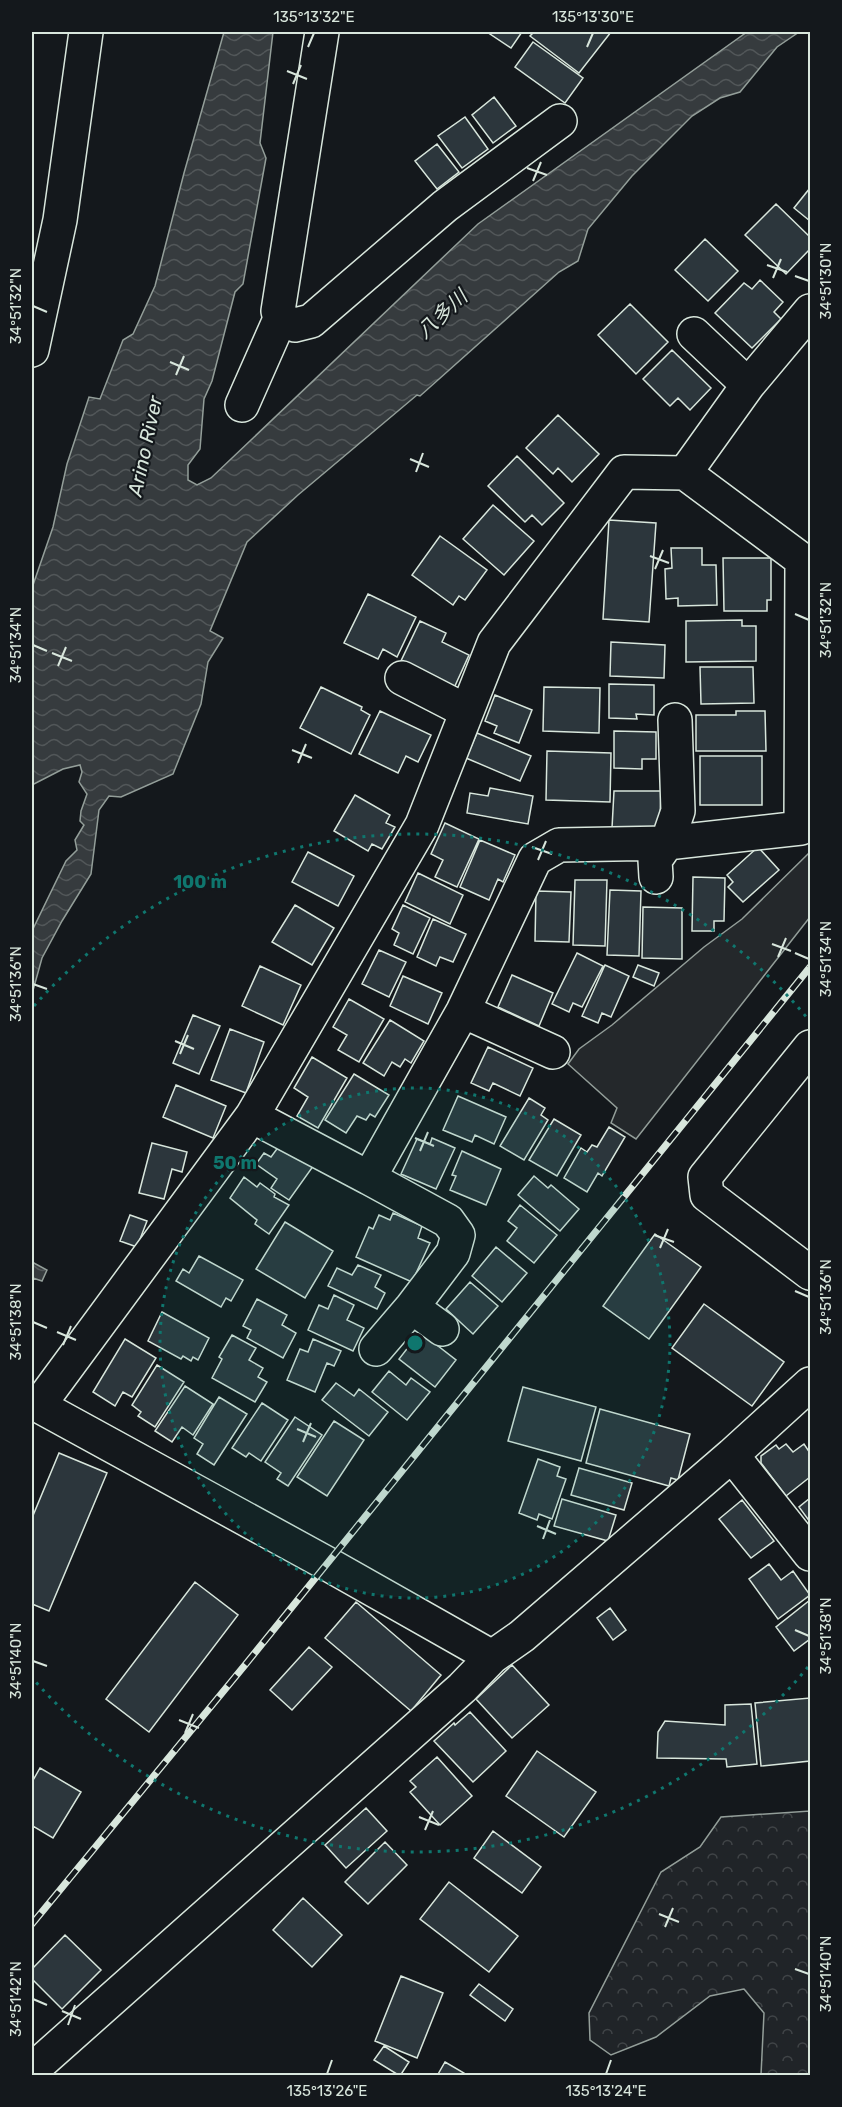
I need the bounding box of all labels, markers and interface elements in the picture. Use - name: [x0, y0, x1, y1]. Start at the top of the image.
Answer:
- text: 135°13'32"E: [273, 8, 355, 26]
- text: 135°13'30"E: [552, 8, 634, 26]
- text: 34°51'30"N: [817, 242, 835, 320]
- text: 34°51'32"N: [7, 268, 25, 344]
- water label: 八多川: [412, 283, 474, 343]
- water label: Arino River: [122, 392, 168, 499]
- text: 34°51'32"N: [817, 582, 835, 658]
- text: 34°51'34"N: [7, 607, 25, 683]
- text: 100 m: [173, 871, 227, 893]
- text: 34°51'34"N: [817, 921, 835, 997]
- text: 34°51'36"N: [7, 946, 25, 1022]
- text: 50 m: [213, 1152, 257, 1174]
- text: 34°51'36"N: [817, 1259, 835, 1335]
- text: 34°51'38"N: [7, 1283, 25, 1361]
- centre of rings: [405, 1333, 425, 1353]
- text: 34°51'38"N: [817, 1597, 835, 1675]
- text: 34°51'40"N: [7, 1623, 25, 1699]
- text: 34°51'40"N: [817, 1936, 835, 2012]
- text: 34°51'42"N: [7, 1961, 25, 2037]
- text: 135°13'26"E: [287, 2082, 367, 2100]
- text: 135°13'24"E: [565, 2082, 647, 2100]

